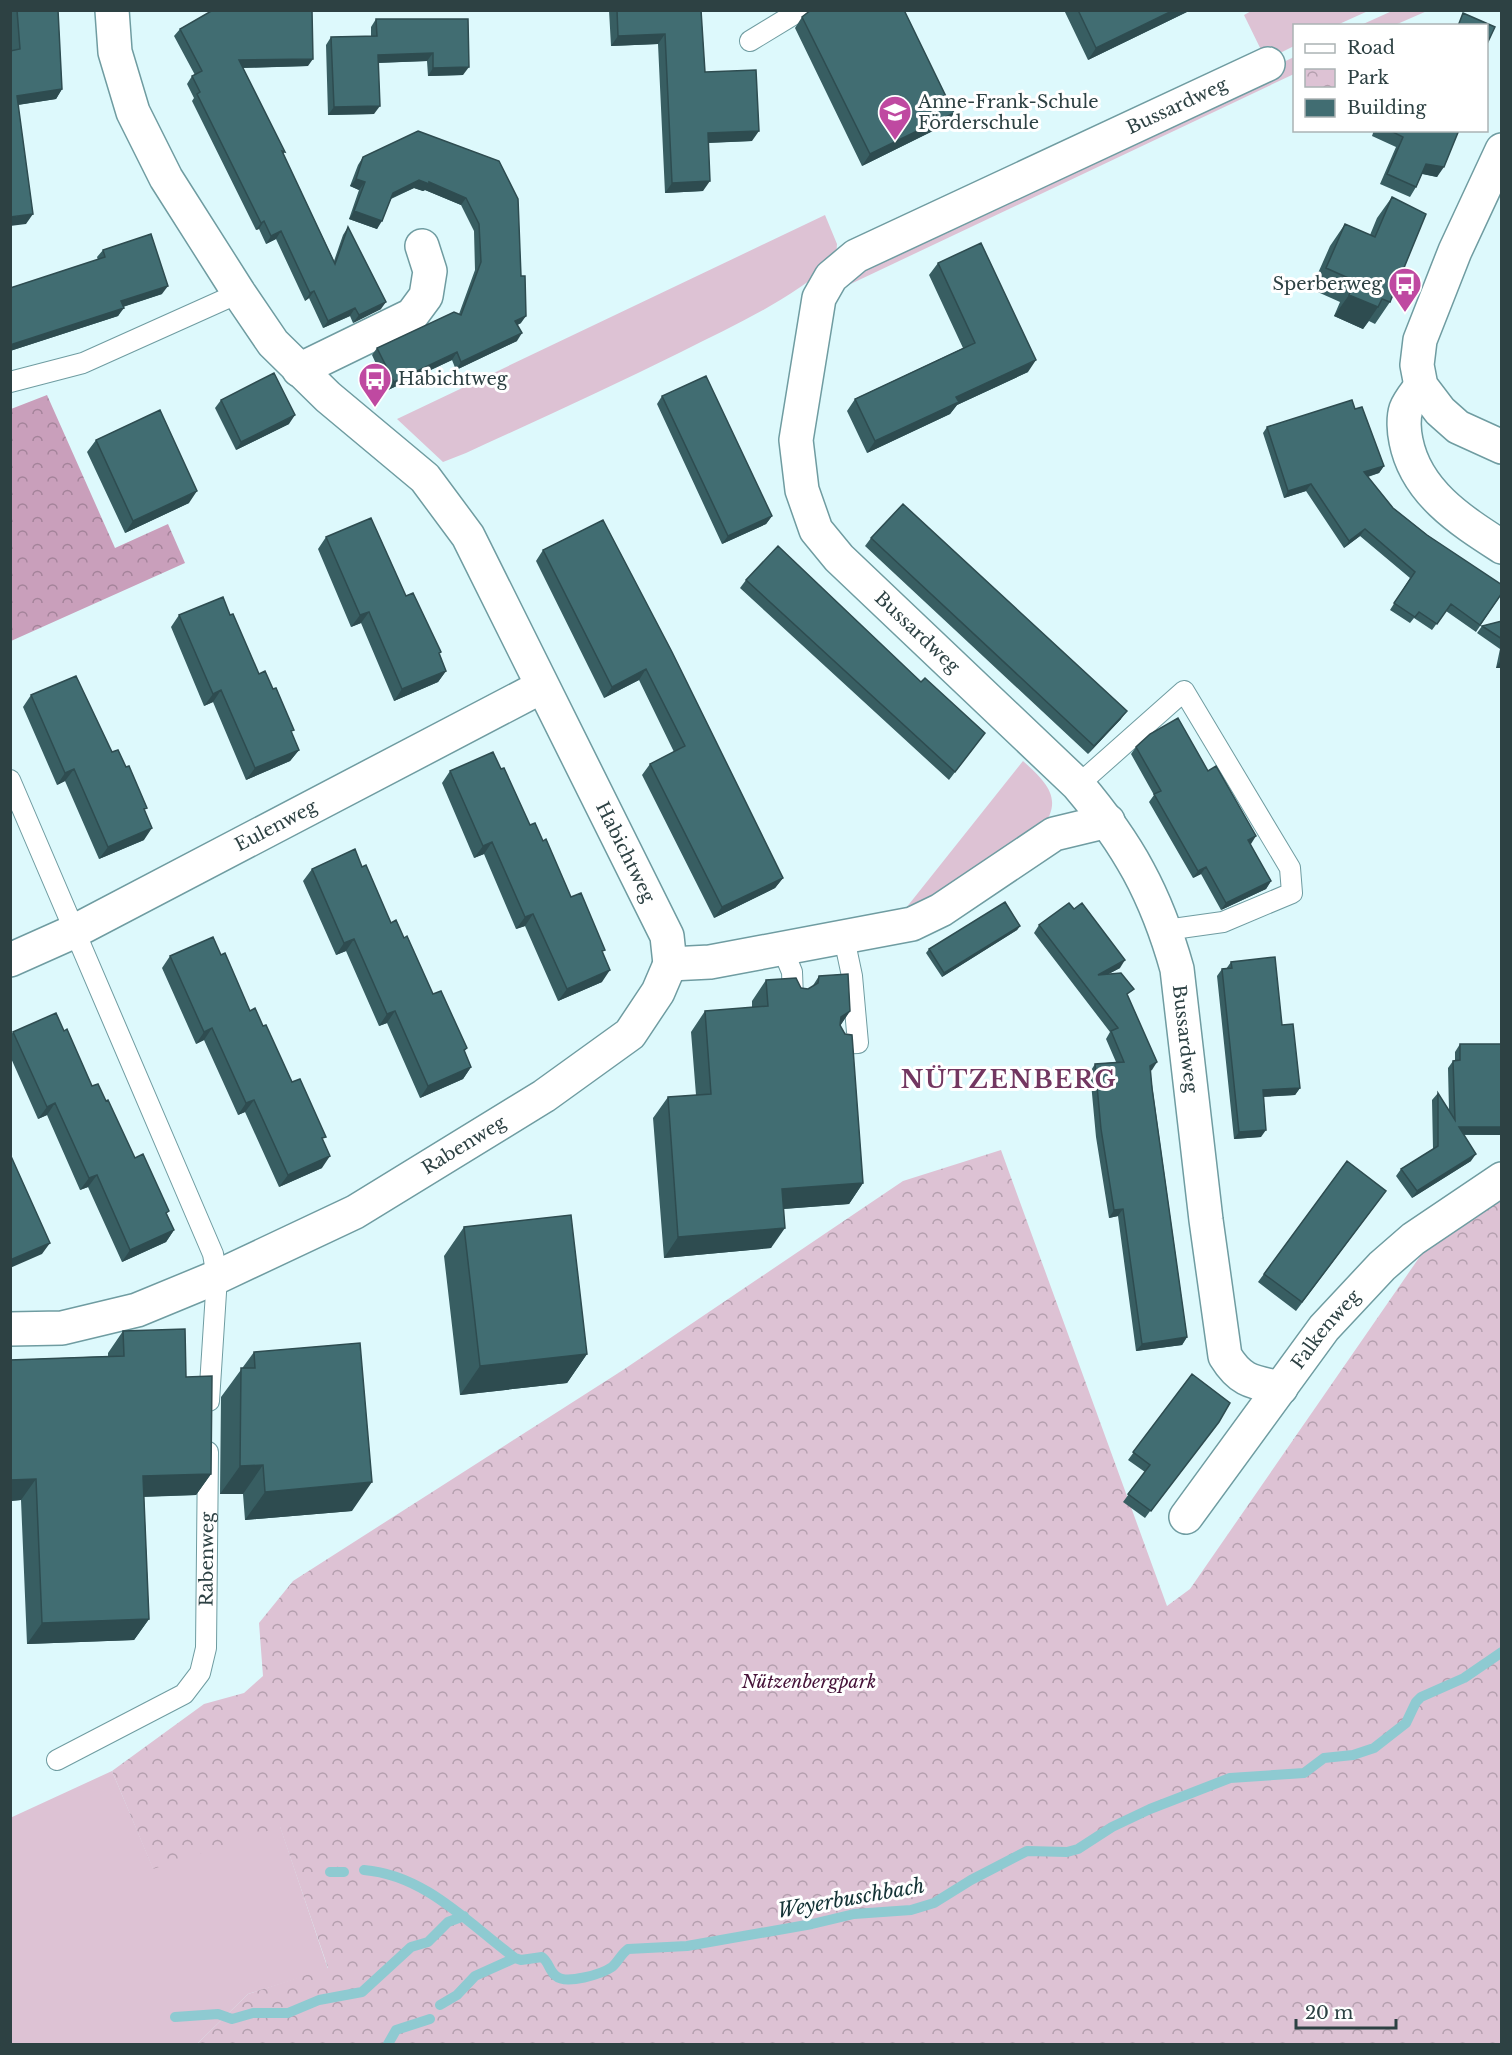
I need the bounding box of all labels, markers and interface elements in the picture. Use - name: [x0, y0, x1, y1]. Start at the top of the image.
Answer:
- legend: [1293, 24, 1488, 132]
- text: Road: [1347, 37, 1395, 59]
- text: Park: [1347, 67, 1389, 89]
- street label: Bussardweg: [1123, 73, 1231, 139]
- place label: Anne-Frank-Schule Förderschule: [917, 91, 1099, 134]
- school or university icon: Anne-Frank-Schule Förderschule: [877, 94, 913, 141]
- text: Building: [1347, 97, 1426, 119]
- bus stop icon: Sperberweg: [1387, 266, 1423, 313]
- place label: Sperberweg: [1273, 273, 1382, 295]
- bus stop icon: Habichtweg: [357, 361, 393, 408]
- place label: Habichtweg: [398, 368, 508, 390]
- street label: Bussardweg: [870, 587, 964, 678]
- street label: Eulenweg: [231, 795, 321, 856]
- street label: Habichtweg: [591, 798, 660, 906]
- street label: Bussardweg: [1168, 984, 1202, 1094]
- district label: NÜTZENBERG: [901, 1065, 1117, 1094]
- street label: Rabenweg: [418, 1111, 510, 1179]
- street label: Falkenweg: [1287, 1285, 1365, 1373]
- street label: Rabenweg: [195, 1512, 218, 1607]
- park label: Nützenbergpark: [741, 1671, 876, 1693]
- water label: Weyerbuschbach: [776, 1873, 926, 1923]
- scale bar: [1296, 1992, 1396, 2030]
- text: 20 m: [1305, 2002, 1353, 2024]

